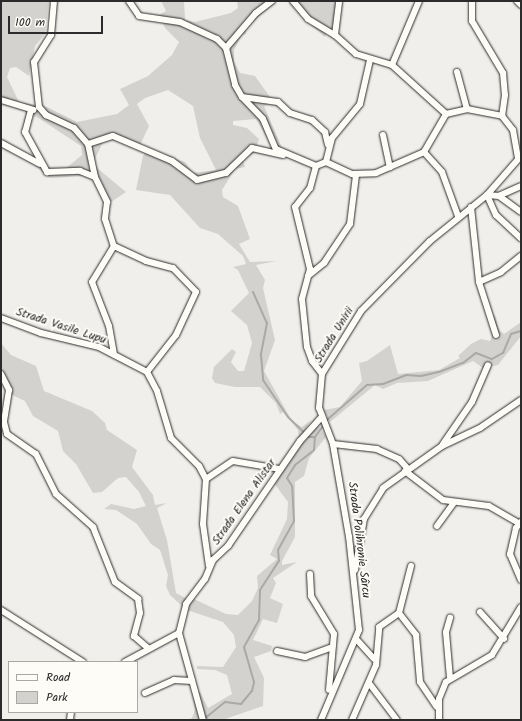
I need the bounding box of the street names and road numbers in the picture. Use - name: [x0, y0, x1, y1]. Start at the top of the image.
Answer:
- street label: Strada Unirii: [311, 304, 357, 366]
- street label: Strada Vasile Lupu: [14, 305, 108, 347]
- street label: Strada Elena Alistar: [209, 456, 279, 548]
- street label: Strada Polihronie Sârcu: [345, 481, 373, 599]

